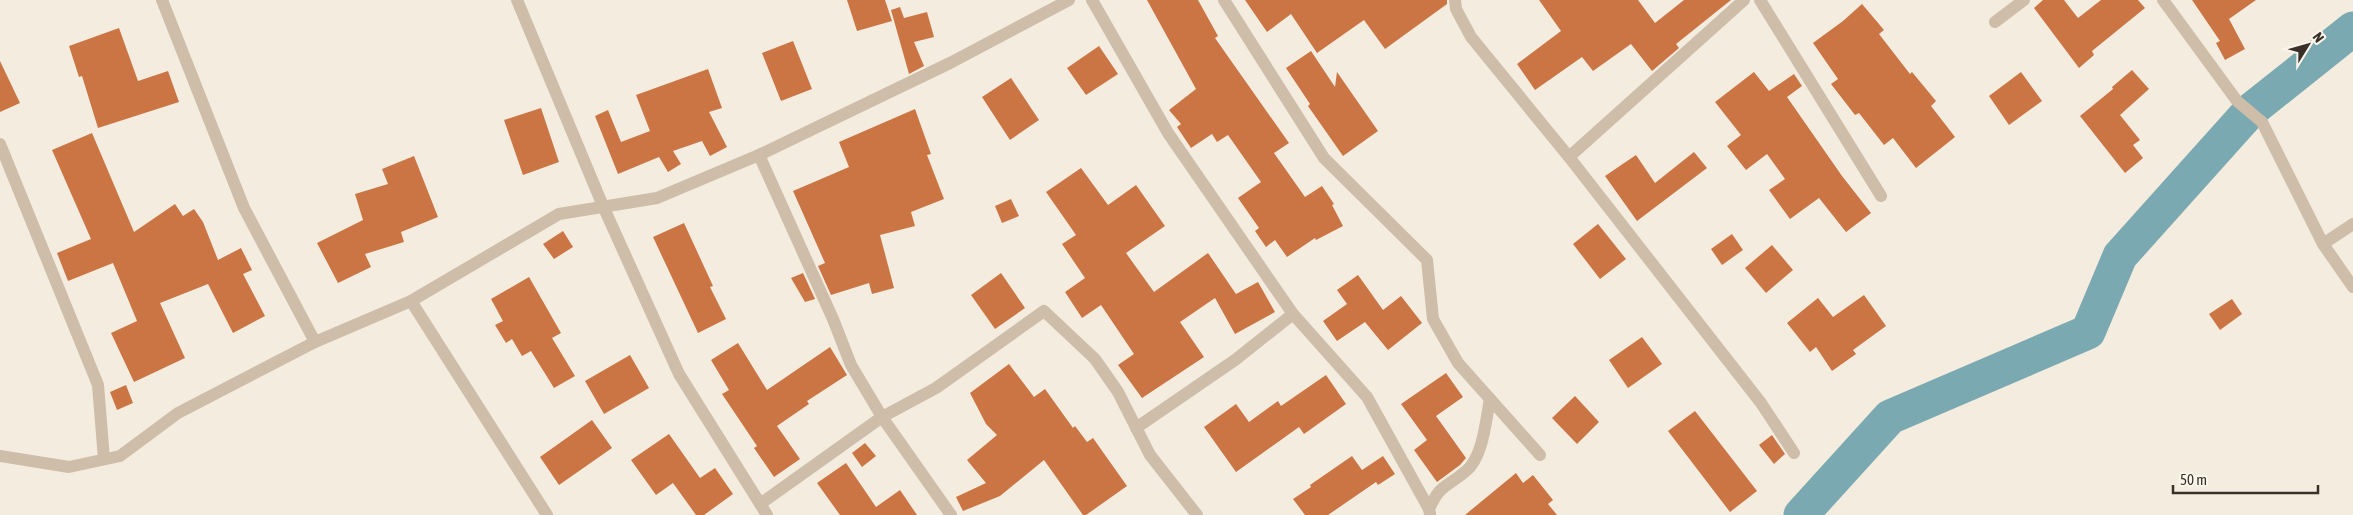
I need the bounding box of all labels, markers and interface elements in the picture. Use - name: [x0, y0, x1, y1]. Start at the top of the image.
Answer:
- north arrow: [2283, 20, 2333, 70]
- text: N: [2310, 29, 2327, 45]
- scale bar: [2173, 462, 2318, 494]
- text: 50 m: [2180, 471, 2207, 488]

